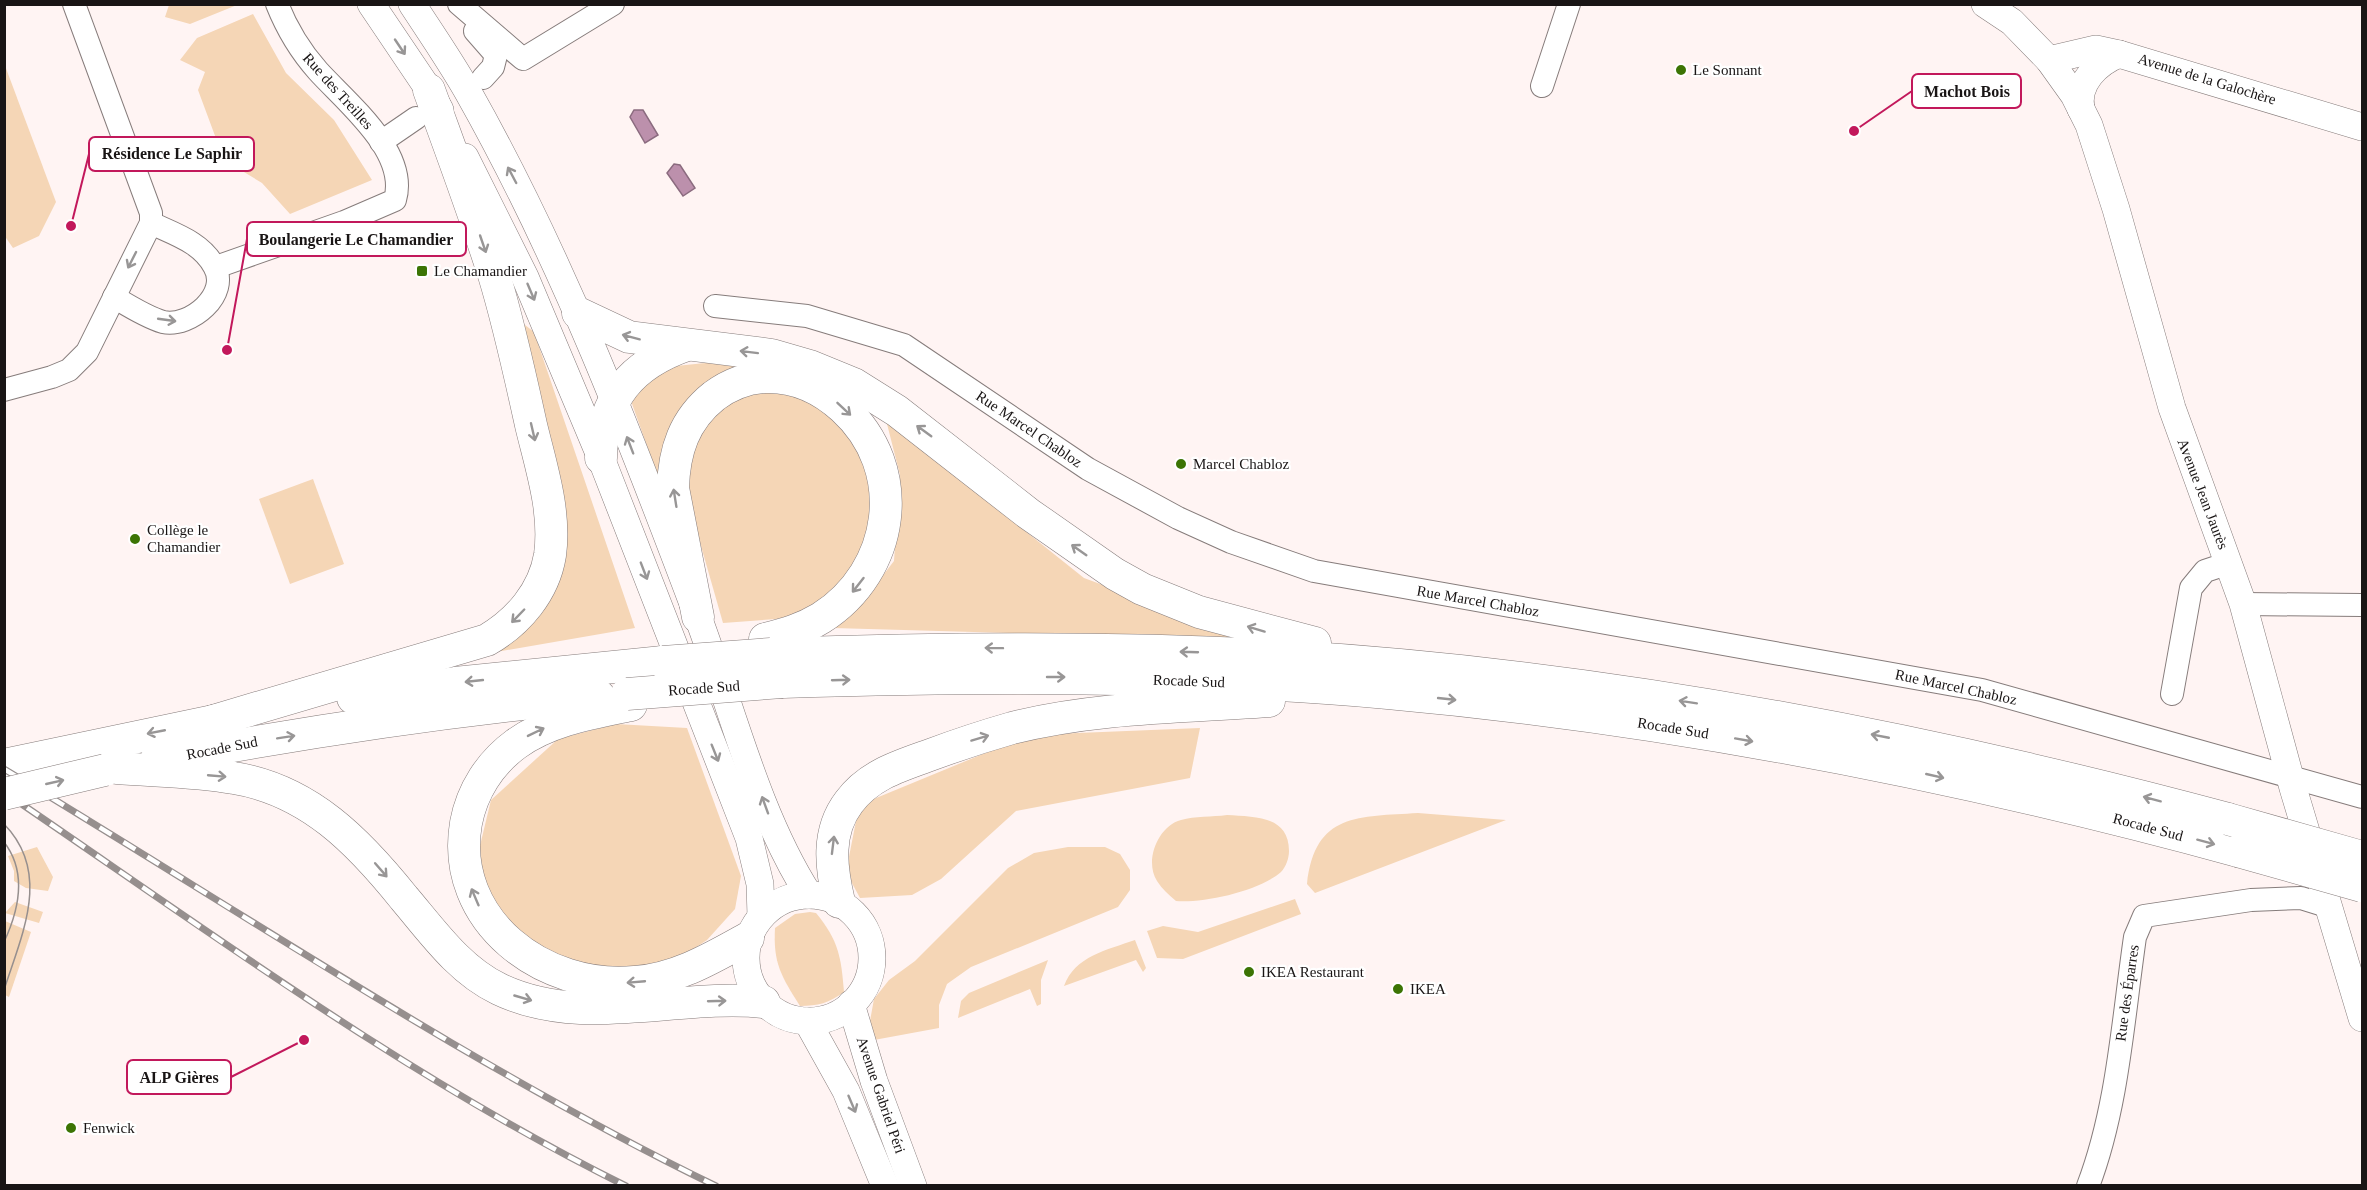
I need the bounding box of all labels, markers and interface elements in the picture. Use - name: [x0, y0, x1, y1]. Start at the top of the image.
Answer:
- one-way arrow: [394, 38, 407, 55]
- street label: Rue des Treilles: [300, 50, 376, 132]
- street label: Avenue de la Galochère: [2136, 50, 2278, 108]
- place label: Le Sonnant: [1693, 62, 1763, 78]
- marker: Le Sonnant: [1674, 63, 1688, 77]
- callout: Machot Bois: [1912, 74, 2021, 108]
- text: Machot Bois: [1924, 83, 2010, 100]
- callout: Résidence Le Saphir: [89, 137, 254, 171]
- text: Résidence Le Saphir: [102, 145, 242, 163]
- one-way arrow: [505, 167, 517, 185]
- callout: Boulangerie Le Chamandier: [247, 222, 466, 256]
- text: Boulangerie Le Chamandier: [259, 231, 453, 249]
- one-way arrow: [478, 234, 489, 253]
- one-way arrow: [126, 251, 138, 269]
- place label: Le Chamandier: [434, 263, 527, 279]
- marker: Le Chamandier: [415, 264, 429, 278]
- one-way arrow: [526, 282, 537, 300]
- one-way arrow: [157, 315, 176, 326]
- one-way arrow: [621, 330, 640, 342]
- one-way arrow: [740, 346, 760, 357]
- street label: Rue Marcel Chabloz: [973, 388, 1085, 471]
- one-way arrow: [836, 402, 851, 416]
- one-way arrow: [528, 422, 539, 441]
- one-way arrow: [917, 425, 933, 437]
- street label: Avenue Jean Jaurès: [2175, 436, 2232, 552]
- one-way arrow: [624, 437, 635, 455]
- place label: Marcel Chabloz: [1193, 456, 1290, 472]
- marker: Marcel Chabloz: [1174, 457, 1188, 471]
- one-way arrow: [669, 489, 680, 508]
- place label: Collège le Chamandier: [147, 522, 220, 555]
- marker: Collège le Chamandier: [128, 532, 142, 546]
- one-way arrow: [1072, 543, 1088, 556]
- one-way arrow: [640, 561, 651, 580]
- one-way arrow: [851, 576, 864, 592]
- street label: Rue Marcel Chabloz: [1415, 582, 1541, 620]
- one-way arrow: [510, 609, 525, 624]
- one-way arrow: [1247, 623, 1266, 634]
- one-way arrow: [985, 642, 1005, 654]
- one-way arrow: [1179, 646, 1199, 658]
- street label: Rue Marcel Chabloz: [1894, 666, 2019, 708]
- one-way arrow: [1046, 671, 1066, 683]
- street label: Rocade Sud: [1153, 672, 1226, 690]
- one-way arrow: [830, 674, 850, 686]
- one-way arrow: [465, 676, 485, 687]
- street label: Rocade Sud: [667, 677, 741, 698]
- one-way arrow: [1436, 694, 1456, 705]
- one-way arrow: [1678, 696, 1698, 707]
- street label: Rocade Sud: [1636, 714, 1710, 742]
- one-way arrow: [527, 726, 545, 738]
- one-way arrow: [147, 727, 166, 738]
- one-way arrow: [1870, 730, 1890, 741]
- one-way arrow: [276, 731, 296, 742]
- one-way arrow: [970, 732, 989, 743]
- street label: Rocade Sud: [185, 733, 259, 763]
- one-way arrow: [1733, 734, 1753, 745]
- one-way arrow: [711, 743, 722, 762]
- one-way arrow: [206, 771, 226, 782]
- one-way arrow: [1925, 771, 1944, 783]
- one-way arrow: [45, 775, 64, 787]
- one-way arrow: [2142, 792, 2161, 804]
- one-way arrow: [758, 796, 769, 815]
- street label: Rocade Sud: [2111, 810, 2185, 844]
- one-way arrow: [828, 835, 839, 855]
- one-way arrow: [2196, 837, 2215, 848]
- one-way arrow: [374, 862, 388, 877]
- one-way arrow: [469, 888, 480, 906]
- street label: Rue des Éparres: [2112, 943, 2142, 1042]
- place label: IKEA Restaurant: [1261, 964, 1365, 980]
- marker: IKEA Restaurant: [1242, 965, 1256, 979]
- one-way arrow: [627, 977, 647, 988]
- place label: IKEA: [1410, 981, 1446, 997]
- marker: IKEA: [1391, 982, 1405, 996]
- one-way arrow: [513, 993, 532, 1004]
- one-way arrow: [707, 996, 727, 1007]
- street label: Avenue Gabriel Péri: [854, 1035, 908, 1155]
- callout: ALP Gières: [127, 1060, 231, 1094]
- text: ALP Gières: [139, 1069, 219, 1086]
- one-way arrow: [847, 1094, 858, 1113]
- place label: Fenwick: [83, 1120, 135, 1136]
- marker: Fenwick: [64, 1121, 78, 1135]

